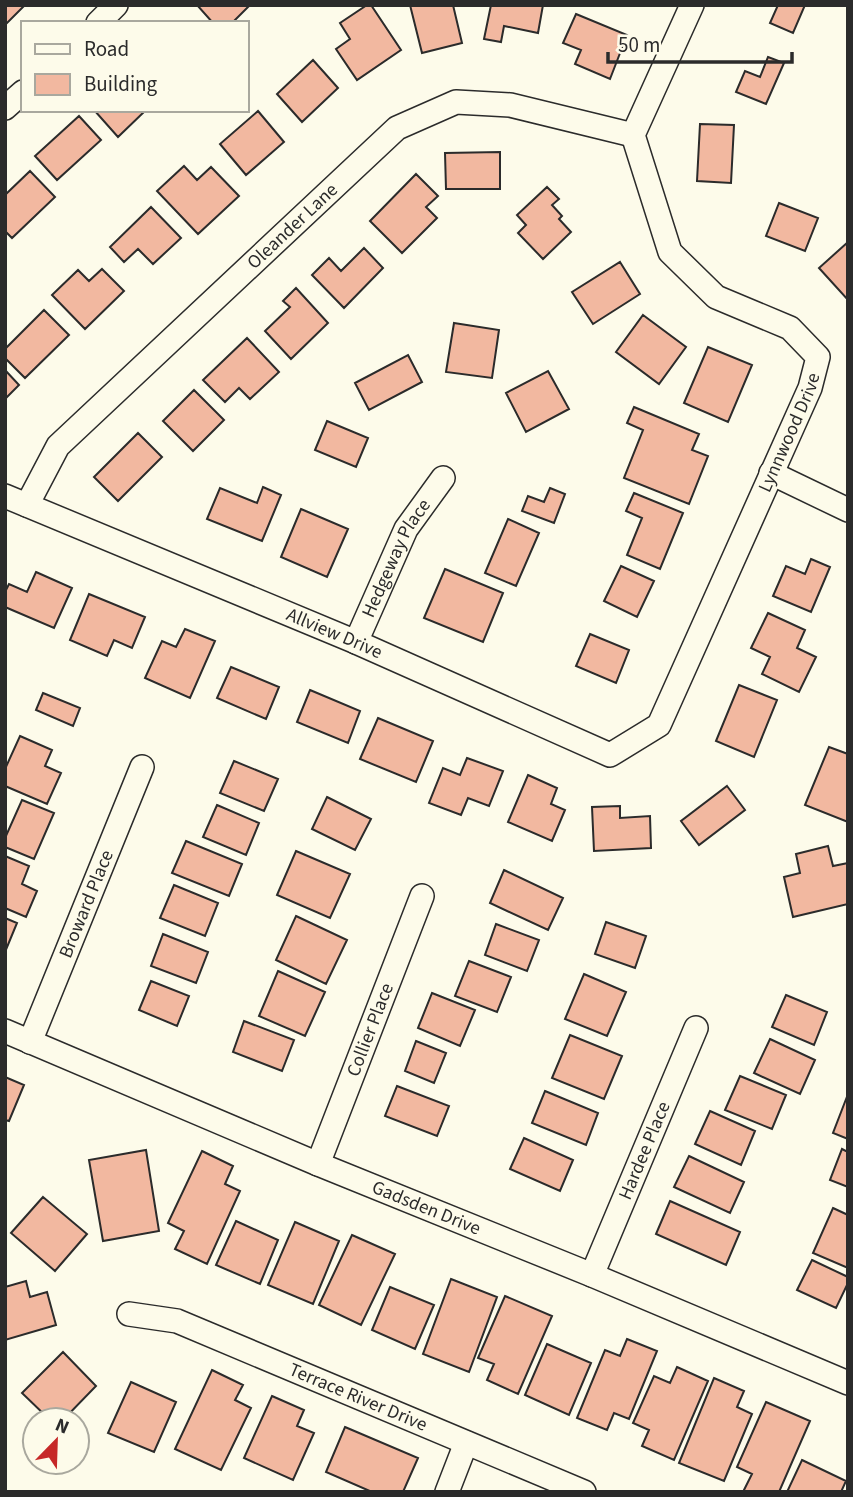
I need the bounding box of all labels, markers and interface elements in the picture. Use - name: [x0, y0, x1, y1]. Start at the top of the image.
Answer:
- legend: [21, 21, 248, 112]
- scale bar: [608, 21, 792, 65]
- text: 50 m: [618, 30, 660, 60]
- text: Road: [84, 34, 129, 64]
- text: Building: [84, 69, 158, 99]
- street label: Oleander Lane: [241, 177, 344, 276]
- street label: Lynnwood Drive: [752, 370, 827, 497]
- street label: Hedgeway Place: [355, 493, 437, 622]
- street label: Allview Drive: [282, 601, 387, 666]
- street label: Broward Place: [52, 846, 120, 962]
- street label: Collier Place: [340, 979, 400, 1080]
- street label: Hardee Place: [612, 1097, 677, 1204]
- street label: Gadsden Drive: [368, 1174, 485, 1242]
- street label: Terrace River Drive: [285, 1356, 431, 1438]
- north arrow: [21, 1406, 91, 1476]
- text: N: [51, 1412, 73, 1442]

